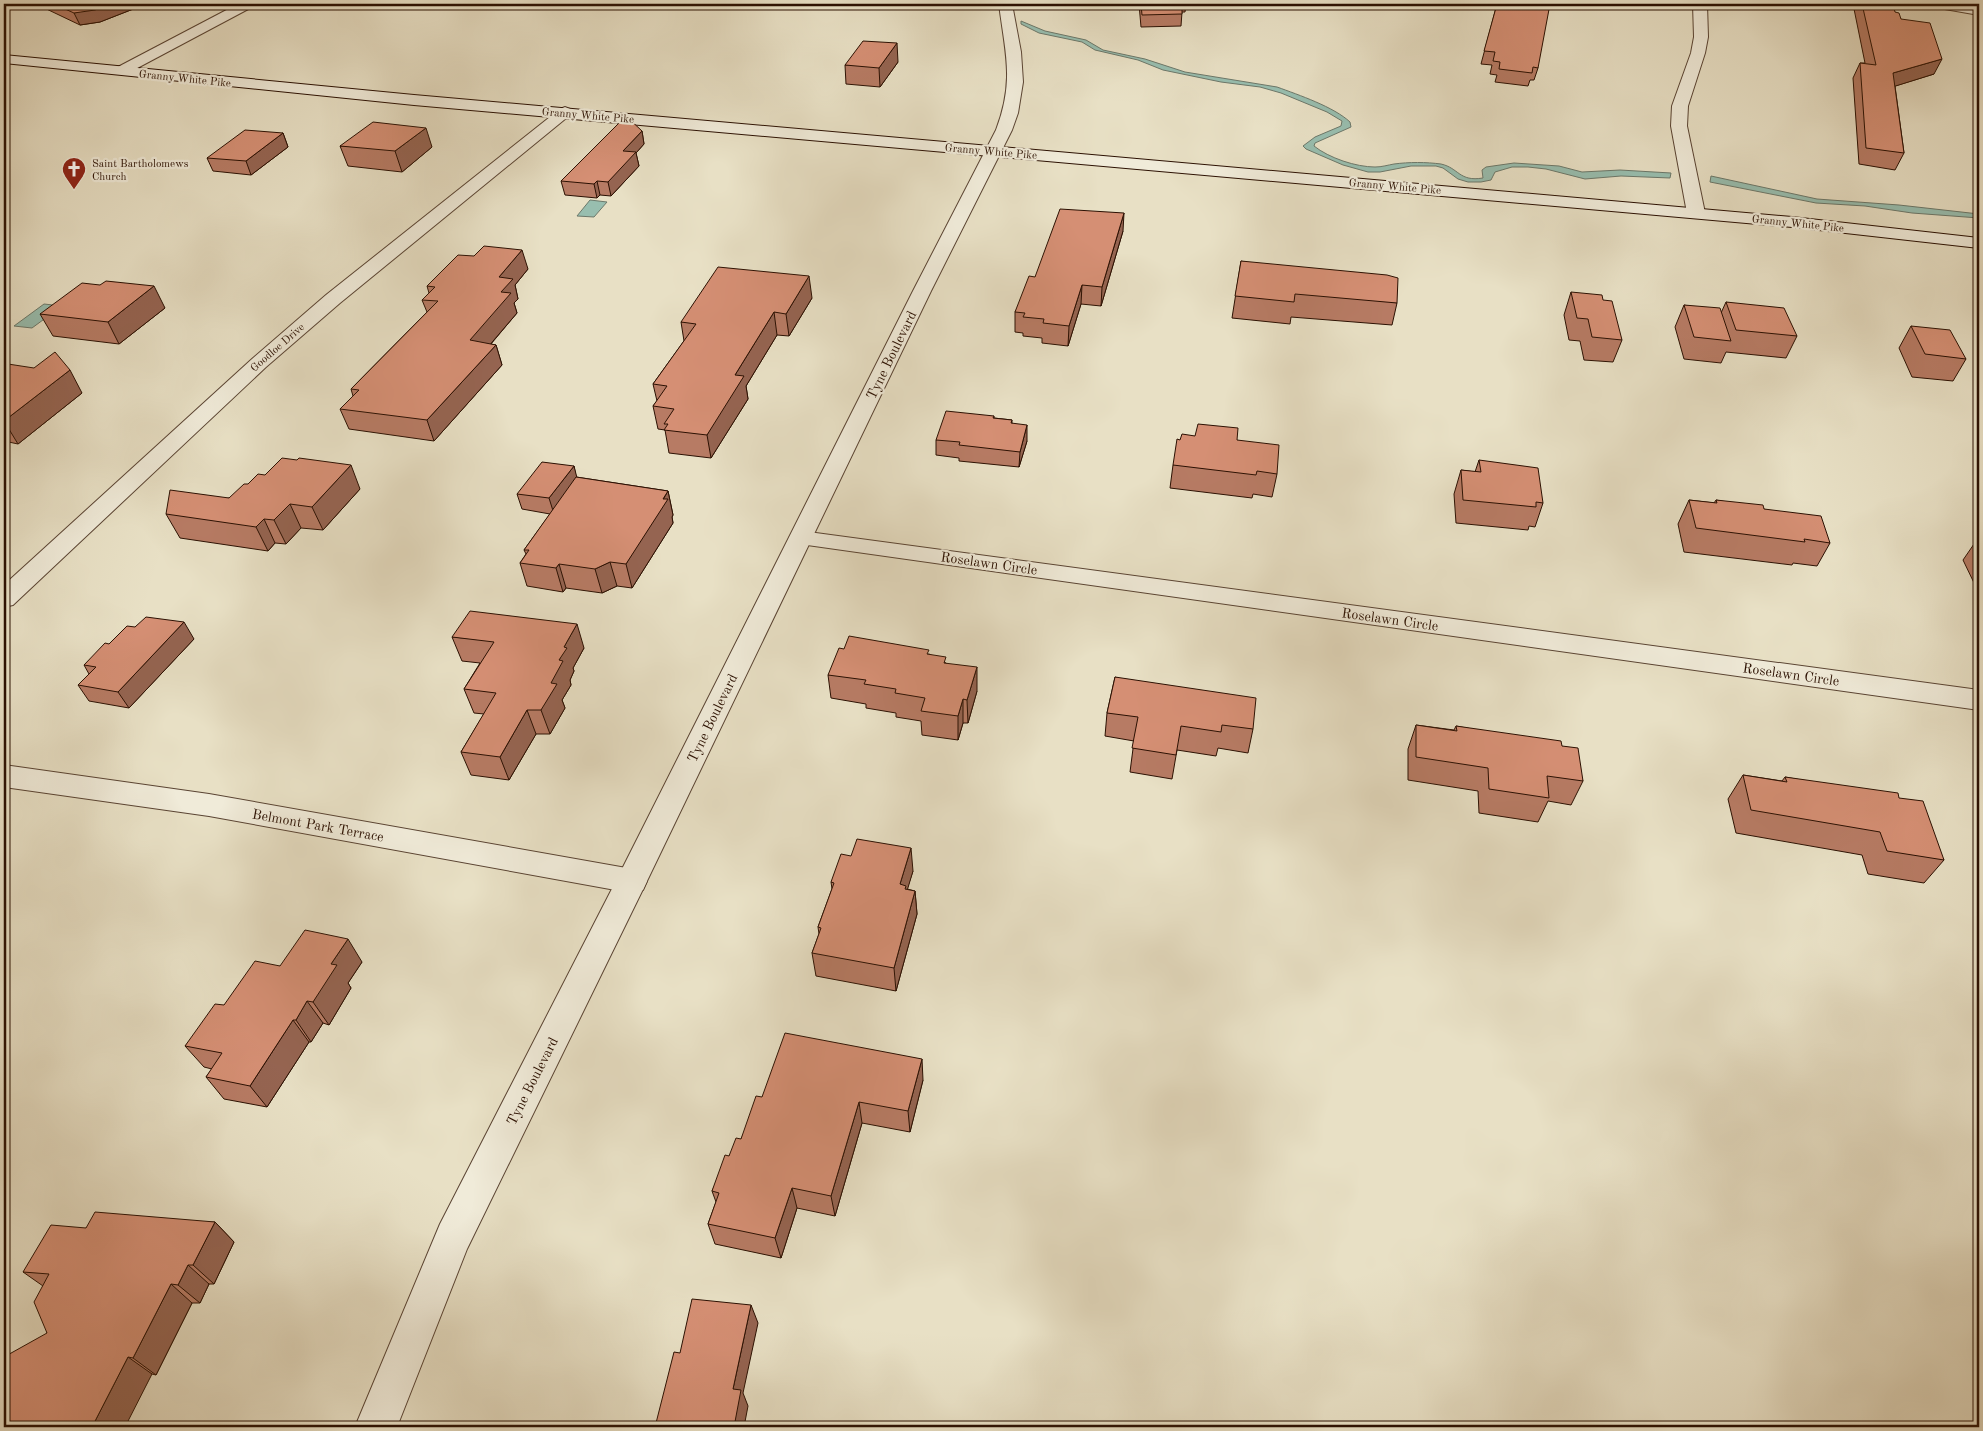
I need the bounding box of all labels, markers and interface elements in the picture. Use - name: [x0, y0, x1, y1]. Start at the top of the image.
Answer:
- street label: Granny White Pike: [138, 69, 231, 90]
- street label: Granny White Pike: [541, 107, 634, 126]
- street label: Granny White Pike: [944, 143, 1037, 162]
- church icon: Saint Bartholomews Church: [61, 156, 87, 190]
- place label: Saint Bartholomews Church: [92, 159, 189, 183]
- street label: Granny White Pike: [1348, 178, 1441, 197]
- street label: Granny White Pike: [1751, 214, 1844, 235]
- street label: Tyne Boulevard: [864, 309, 919, 402]
- street label: Goodloe Drive: [249, 322, 307, 374]
- street label: Roselawn Circle: [940, 550, 1038, 578]
- street label: Roselawn Circle: [1341, 606, 1439, 634]
- street label: Roselawn Circle: [1742, 661, 1840, 689]
- street label: Tyne Boulevard: [685, 672, 740, 765]
- street label: Belmont Park Terrace: [251, 807, 385, 844]
- street label: Tyne Boulevard: [505, 1035, 561, 1128]

